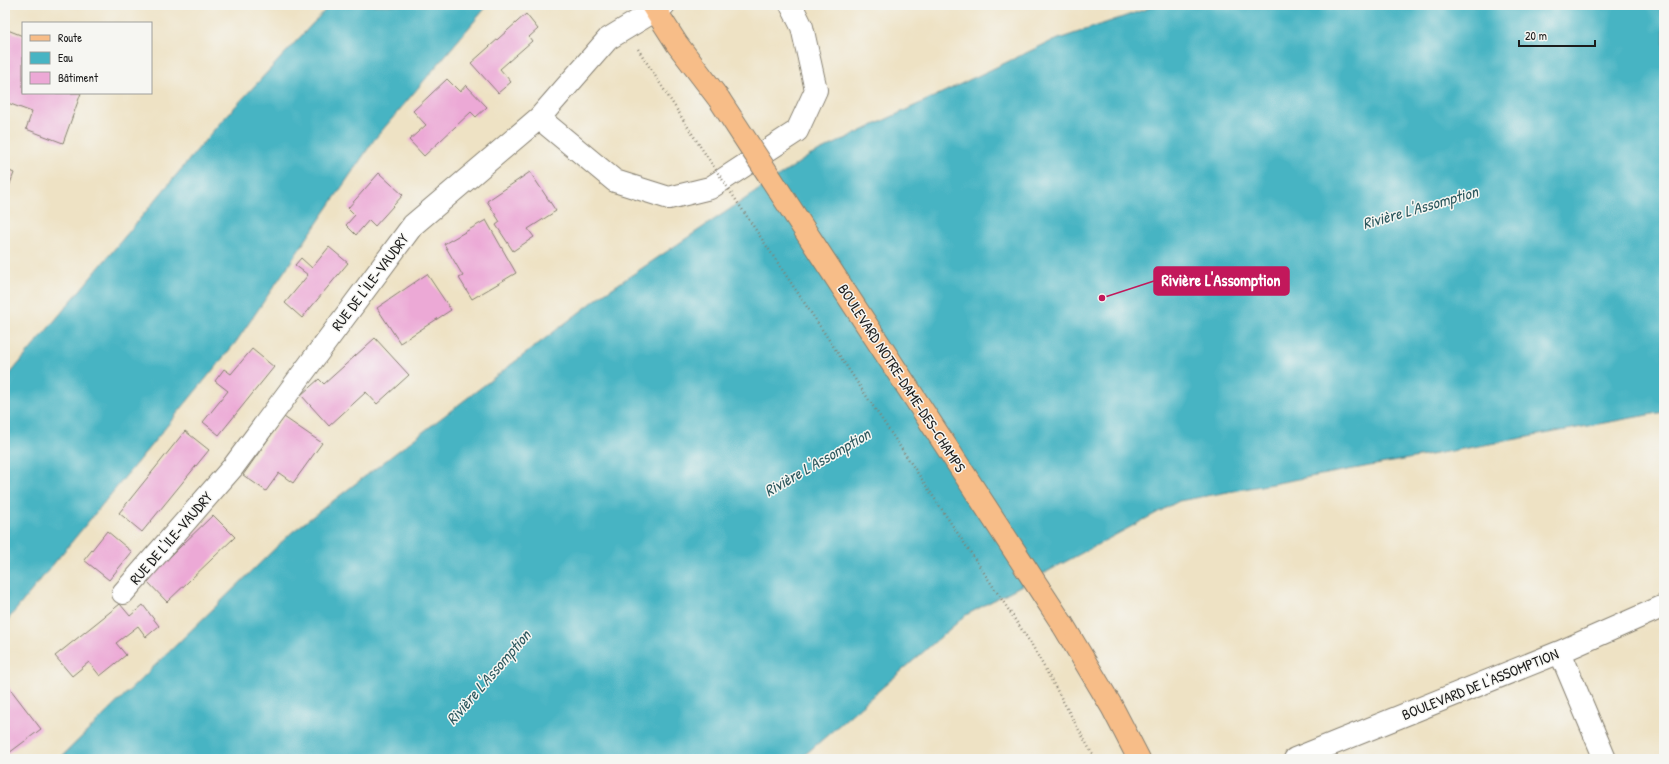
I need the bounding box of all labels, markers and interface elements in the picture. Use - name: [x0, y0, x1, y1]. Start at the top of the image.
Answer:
- legend: [22, 22, 152, 94]
- scale bar: [1519, 22, 1595, 48]
- text: 20 m: [1525, 27, 1547, 44]
- text: Route: [58, 29, 82, 46]
- text: Eau: [58, 49, 73, 66]
- text: Bâtiment: [58, 69, 99, 86]
- water label: Rivière L'Assomption: [1360, 180, 1482, 234]
- street label: RUE DE L'ILE-VAUDRY: [326, 229, 414, 335]
- callout: Rivière L'Assomption: [1154, 267, 1289, 295]
- text: Rivière L'Assomption: [1161, 269, 1281, 292]
- street label: BOULEVARD NOTRE-DAME-DES-CHAMPS: [833, 280, 971, 476]
- water label: Rivière L'Assomption: [760, 422, 876, 501]
- street label: RUE DE L'ILE-VAUDRY: [125, 487, 217, 589]
- water label: Rivière L'Assomption: [441, 624, 537, 729]
- street label: BOULEVARD DE L'ASSOMPTION: [1399, 643, 1561, 725]

